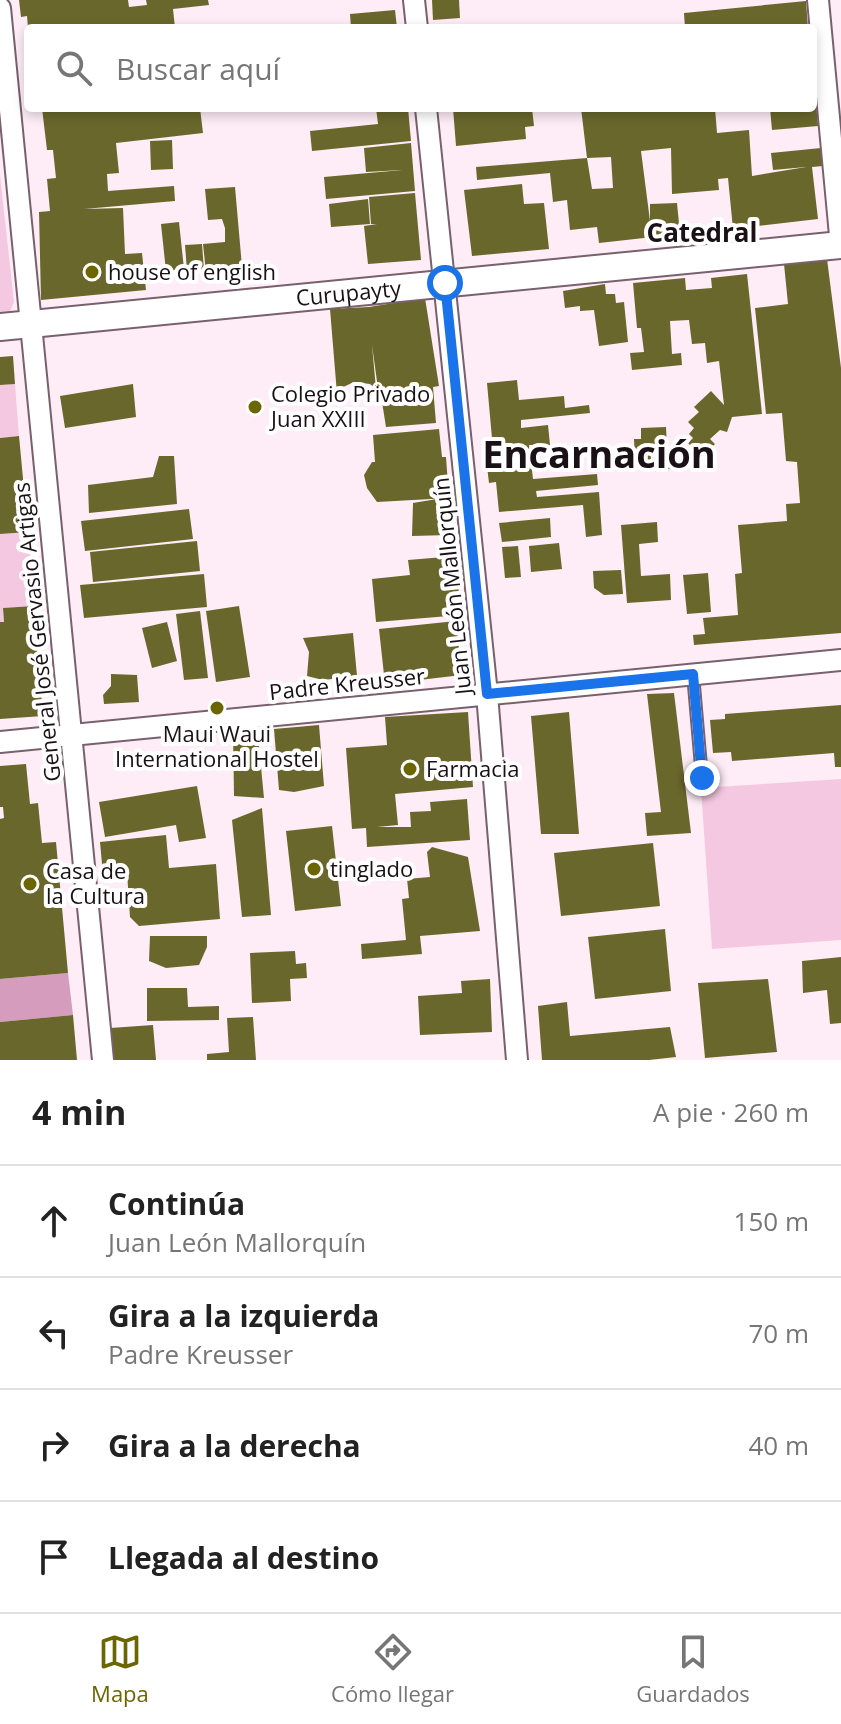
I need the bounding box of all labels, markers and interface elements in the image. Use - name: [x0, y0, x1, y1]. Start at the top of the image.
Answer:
- search box: [24, 24, 817, 112]
- icon: search: [52, 46, 96, 90]
- text: Buscar aquí: [116, 48, 280, 89]
- district label: Catedral: [647, 214, 757, 250]
- place label: house of english: [108, 256, 276, 286]
- marker: house of english: [83, 263, 101, 281]
- route start: [427, 265, 463, 301]
- street label: Curupayty: [294, 272, 403, 312]
- place label: Colegio Privado Juan XXIII: [269, 378, 430, 433]
- marker: Colegio Privado Juan XXIII: [246, 398, 264, 416]
- district label: Encarnación: [482, 427, 716, 479]
- street label: Juan León Mallorquín: [425, 476, 478, 698]
- street label: General José Gervasio Artigas: [5, 481, 67, 783]
- street label: Padre Kreusser: [267, 660, 426, 706]
- marker: Maui Waui International Hostel: [208, 699, 226, 717]
- place label: Maui Waui International Hostel: [115, 718, 319, 773]
- place label: Farmacia: [426, 753, 519, 783]
- marker: Farmacia: [401, 760, 419, 778]
- route end: [684, 760, 720, 796]
- place label: tinglado: [330, 853, 413, 883]
- place label: Casa de la Cultura: [46, 855, 145, 910]
- marker: tinglado: [305, 860, 323, 878]
- marker: Casa de la Cultura: [21, 875, 39, 893]
- text: 4 min: [32, 1089, 126, 1135]
- text: A pie · 260 m: [653, 1094, 809, 1130]
- text: Continúa: [108, 1183, 245, 1224]
- icon: ahead: [32, 1199, 76, 1243]
- text: 150 m: [734, 1203, 809, 1239]
- text: Juan León Mallorquín: [108, 1224, 366, 1260]
- text: Gira a la izquierda: [108, 1295, 380, 1336]
- icon: left: [32, 1311, 76, 1355]
- text: 70 m: [748, 1315, 809, 1351]
- text: Padre Kreusser: [108, 1336, 293, 1372]
- icon: right: [32, 1423, 76, 1467]
- text: Gira a la derecha: [108, 1425, 361, 1466]
- text: 40 m: [748, 1427, 809, 1463]
- icon: arrive: [32, 1535, 76, 1579]
- text: Llegada al destino: [108, 1537, 379, 1578]
- tab: Mapa: [91, 1630, 149, 1708]
- tab: Cómo llegar: [331, 1630, 454, 1708]
- tab: Guardados: [636, 1630, 750, 1708]

